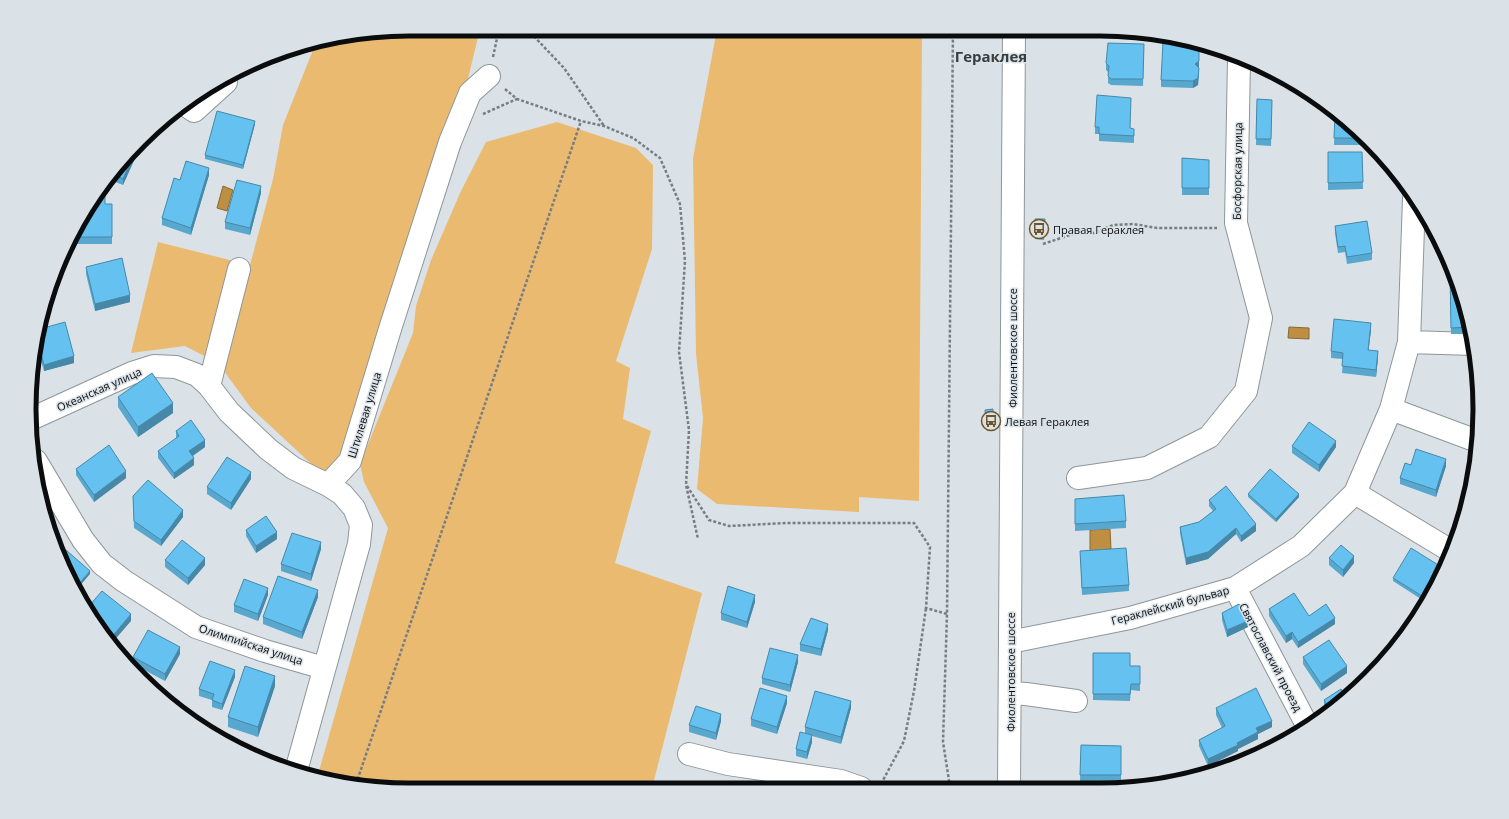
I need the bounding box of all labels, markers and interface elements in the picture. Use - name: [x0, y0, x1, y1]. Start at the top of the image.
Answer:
- district label: Гераклея: [955, 46, 1027, 66]
- street label: Босфорская улица: [1229, 122, 1245, 220]
- bus stop icon: Правая Гераклея: [1028, 218, 1050, 240]
- place label: Правая Гераклея: [1053, 222, 1144, 237]
- street label: Фиолентовское шоссе: [1005, 288, 1020, 408]
- street label: Океанская улица: [54, 364, 144, 414]
- street label: Штилевая улица: [344, 370, 384, 460]
- bus stop icon: Левая Гераклея: [980, 410, 1002, 432]
- place label: Левая Гераклея: [1005, 414, 1089, 429]
- street label: Гераклейский бульвар: [1109, 582, 1231, 628]
- street label: Святославский проезд: [1236, 600, 1306, 714]
- street label: Фиолентовское шоссе: [1003, 612, 1018, 732]
- street label: Олимпийская улица: [197, 620, 305, 668]

